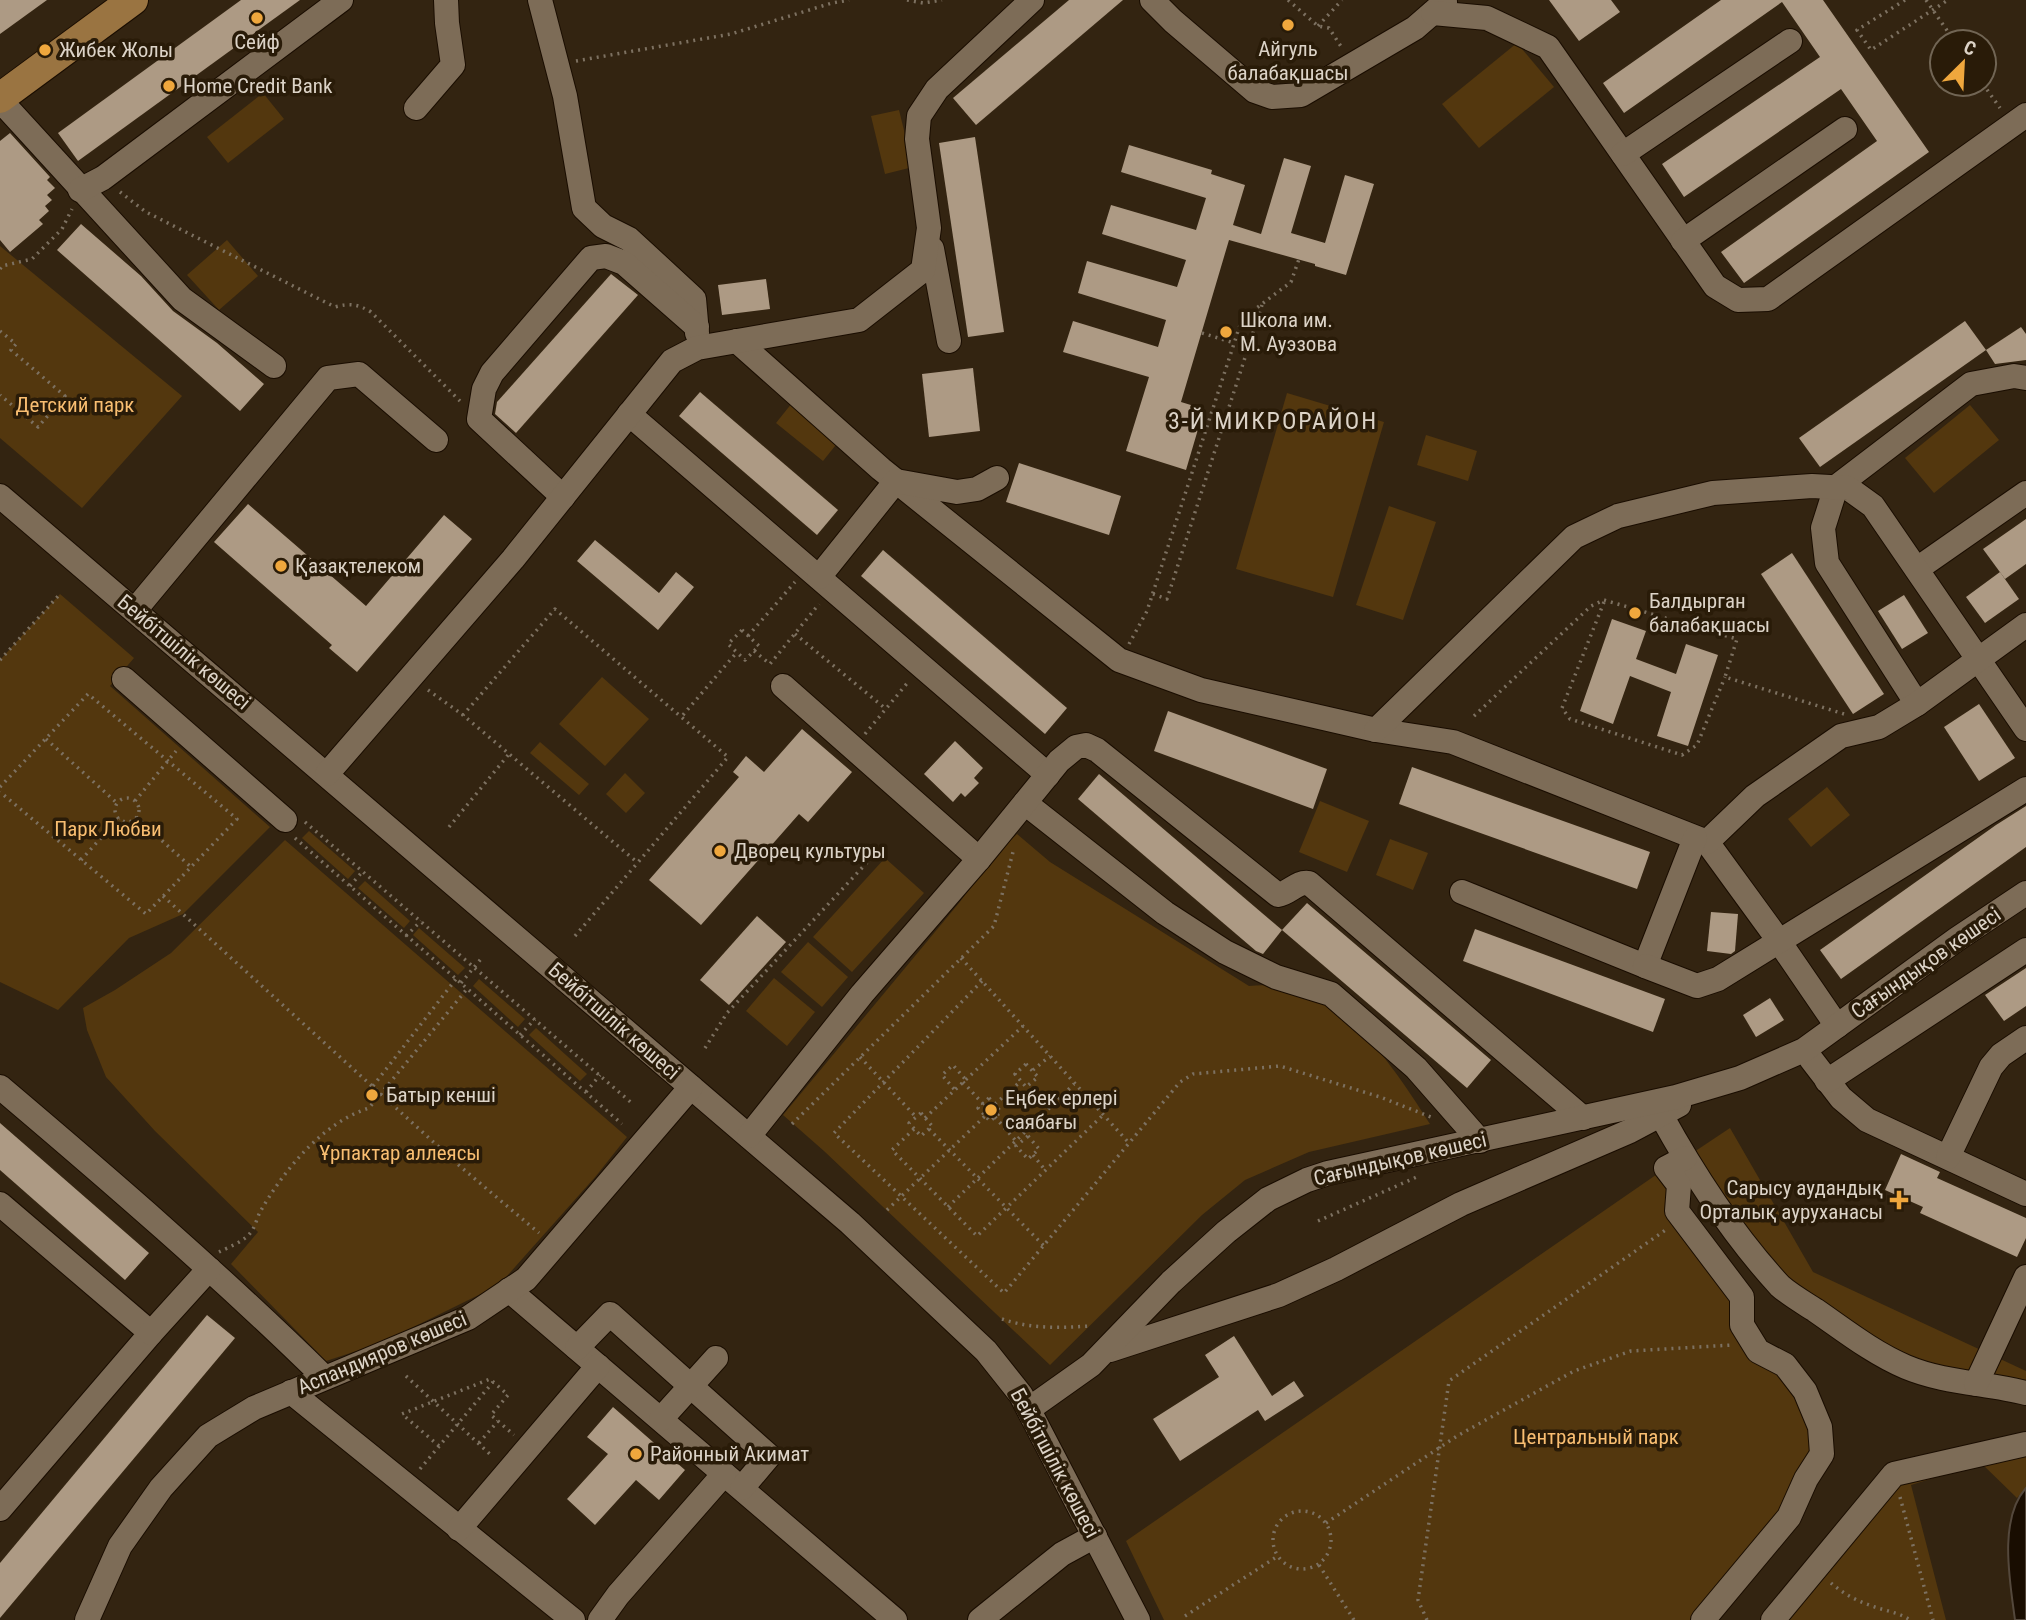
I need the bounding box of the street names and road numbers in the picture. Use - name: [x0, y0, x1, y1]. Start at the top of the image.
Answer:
- street label: Бейбітшілік көшесі: [113, 590, 255, 714]
- street label: Сағындықов көшесі: [1847, 902, 2005, 1024]
- street label: Бейбітшілік көшесі: [544, 958, 684, 1084]
- street label: Сағындықов көшесі: [1311, 1127, 1489, 1191]
- street label: Аспандияров көшесі: [294, 1307, 470, 1399]
- street label: Бейбітшілік көшесі: [1006, 1384, 1104, 1542]

